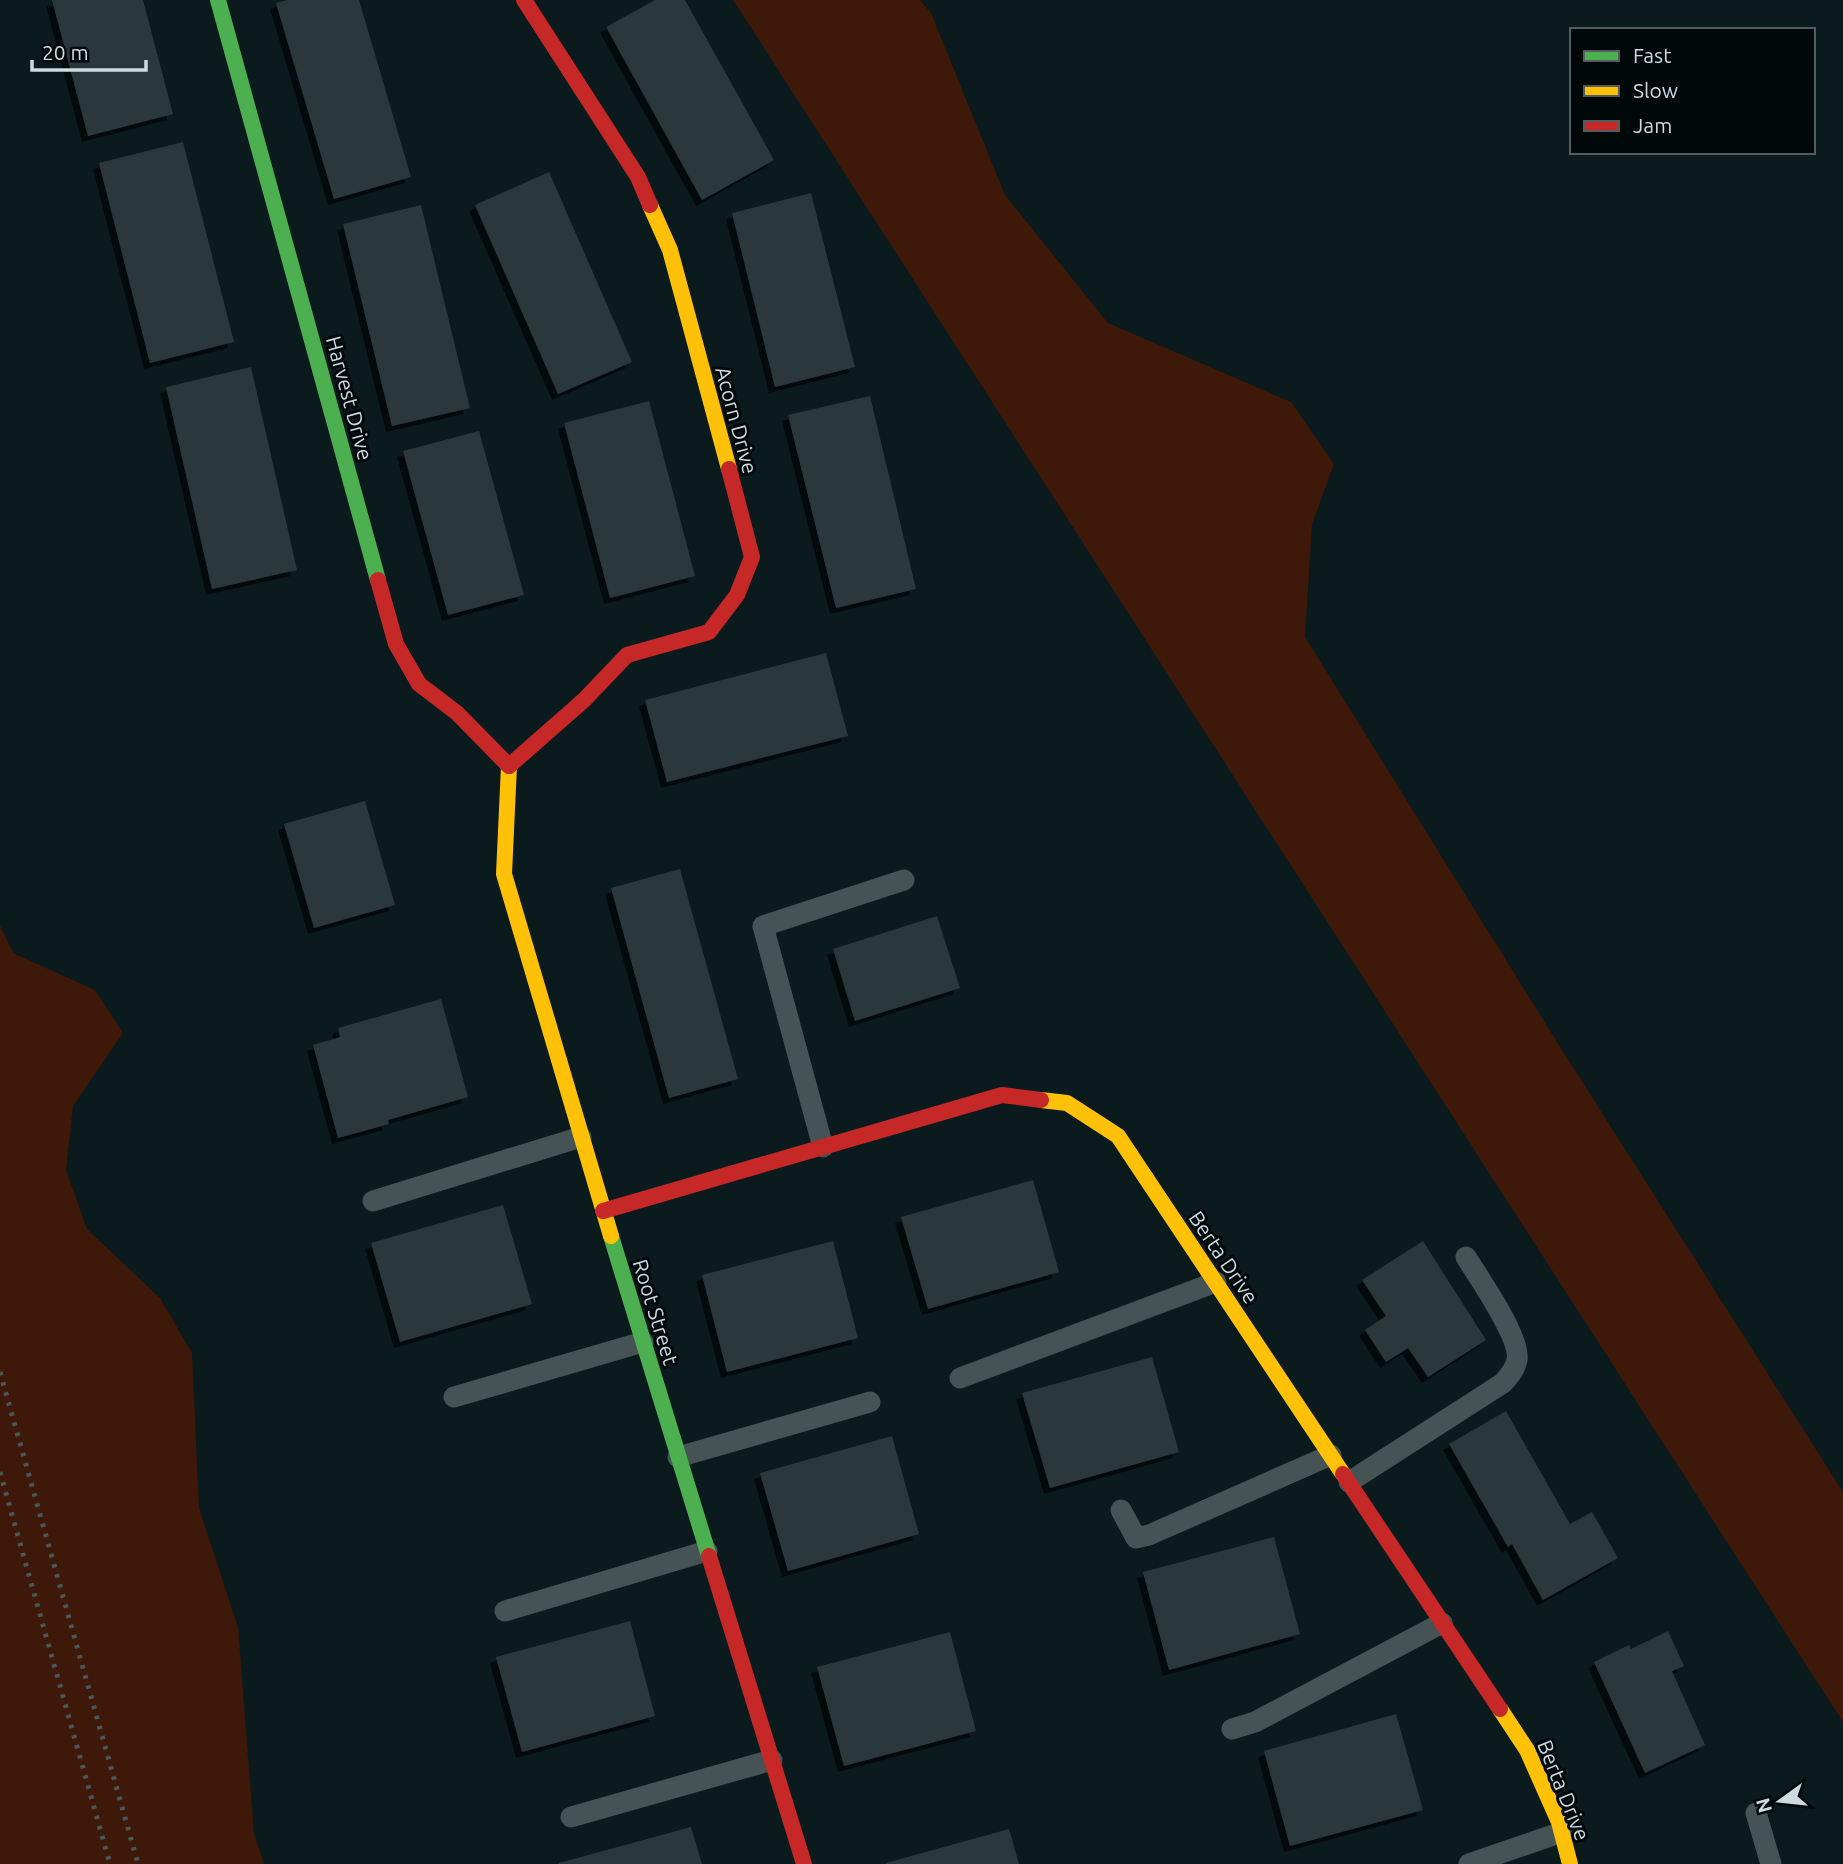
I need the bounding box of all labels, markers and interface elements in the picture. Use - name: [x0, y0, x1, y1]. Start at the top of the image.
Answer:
- scale bar: [32, 28, 145, 72]
- legend: [1570, 28, 1815, 154]
- text: 20 m: [42, 40, 89, 64]
- text: Fast: [1633, 43, 1671, 67]
- text: Slow: [1633, 78, 1678, 102]
- text: Jam: [1633, 113, 1672, 137]
- street label: Harvest Drive: [322, 333, 378, 463]
- street label: Acorn Drive: [711, 364, 763, 476]
- street label: Berta Drive: [1184, 1206, 1264, 1308]
- street label: Root Street: [629, 1256, 683, 1368]
- street label: Berta Drive: [1533, 1736, 1595, 1844]
- north arrow: [1745, 1766, 1815, 1836]
- text: N: [1751, 1796, 1776, 1815]

